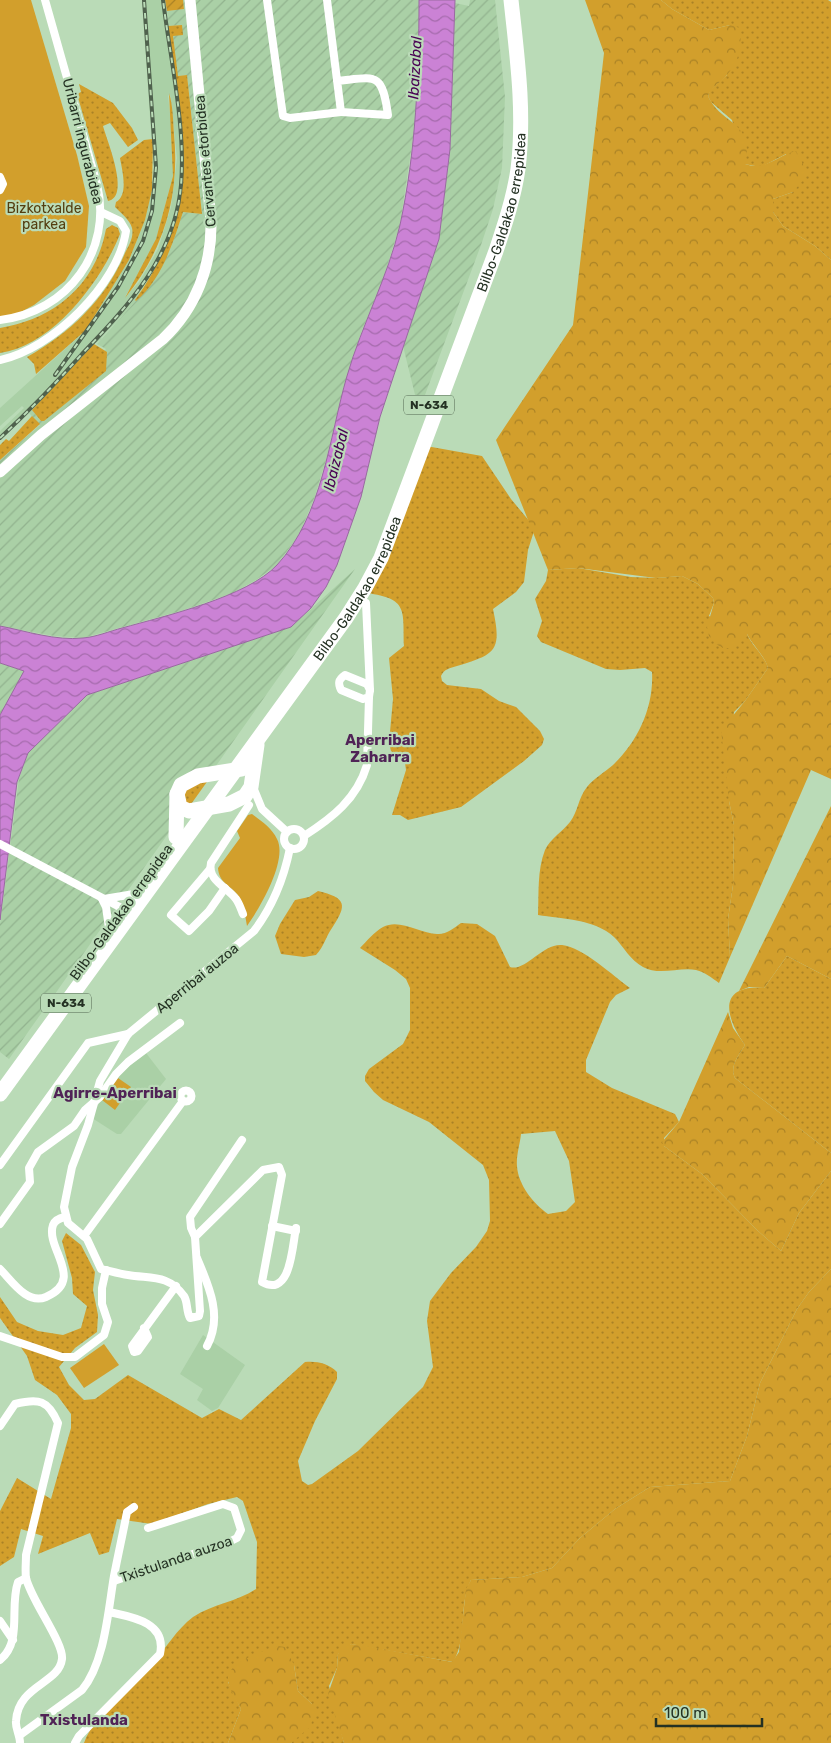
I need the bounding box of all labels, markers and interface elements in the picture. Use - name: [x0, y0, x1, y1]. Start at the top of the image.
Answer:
- water label: Ibaizabal: [404, 36, 426, 100]
- street label: Uribarri ingurabidea: [59, 76, 106, 206]
- street label: Cervantes etorbidea: [191, 94, 220, 228]
- street label: Bilbo-Galdakao errepidea: [473, 132, 530, 294]
- park label: Bizkotxalde parkea: [7, 200, 82, 233]
- road number: N-634: [404, 396, 454, 414]
- water label: Ibaizabal: [320, 427, 352, 493]
- street label: Bilbo-Galdakao errepidea: [310, 514, 405, 664]
- district label: Aperribai Zaharra: [345, 731, 415, 766]
- street label: Bilbo-Galdakao errepidea: [66, 841, 177, 984]
- street label: Aperribai auzoa: [153, 940, 242, 1017]
- road number: N-634: [41, 994, 91, 1012]
- district label: Agirre-Aperribai: [53, 1084, 177, 1102]
- street label: Txistulanda auzoa: [118, 1532, 234, 1587]
- scale bar: [656, 1696, 762, 1728]
- text: 100 m: [664, 1704, 706, 1722]
- district label: Txistulanda: [40, 1711, 128, 1729]

